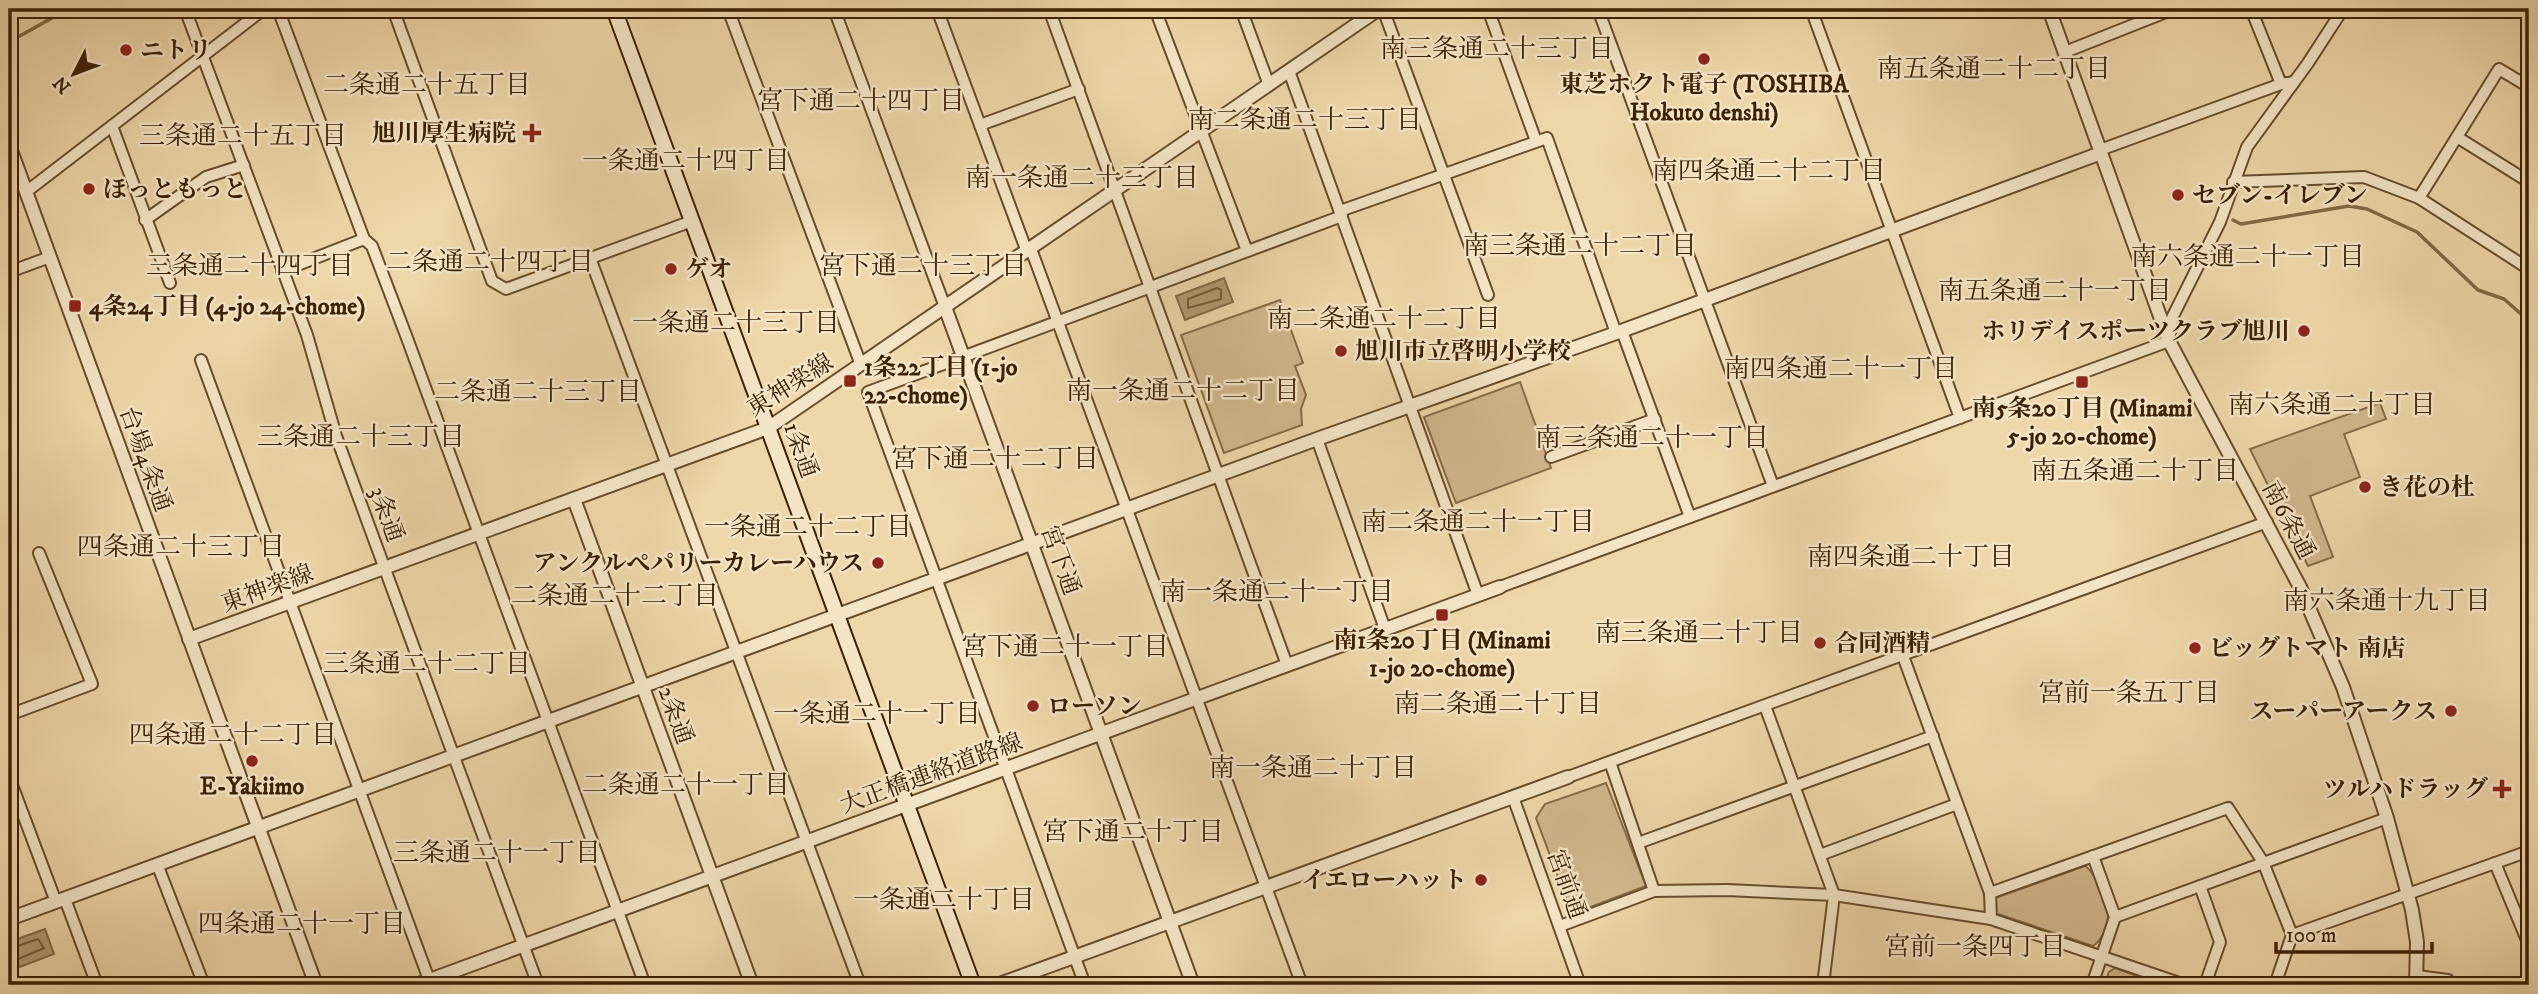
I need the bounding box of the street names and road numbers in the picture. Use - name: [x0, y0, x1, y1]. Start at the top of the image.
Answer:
- street label: 東神楽線: [742, 348, 839, 424]
- street label: 台場4条通: [112, 403, 178, 516]
- street label: 1条通: [776, 419, 824, 482]
- street label: 南6条通: [2255, 476, 2321, 565]
- street label: 3条通: [362, 482, 410, 546]
- street label: 宮下通: [1034, 521, 1086, 599]
- street label: 東神楽線: [217, 558, 318, 619]
- street label: 2条通: [651, 682, 699, 749]
- street label: 大正橋連絡道路線: [836, 727, 1027, 821]
- street label: 宮前通: [1540, 845, 1592, 923]

